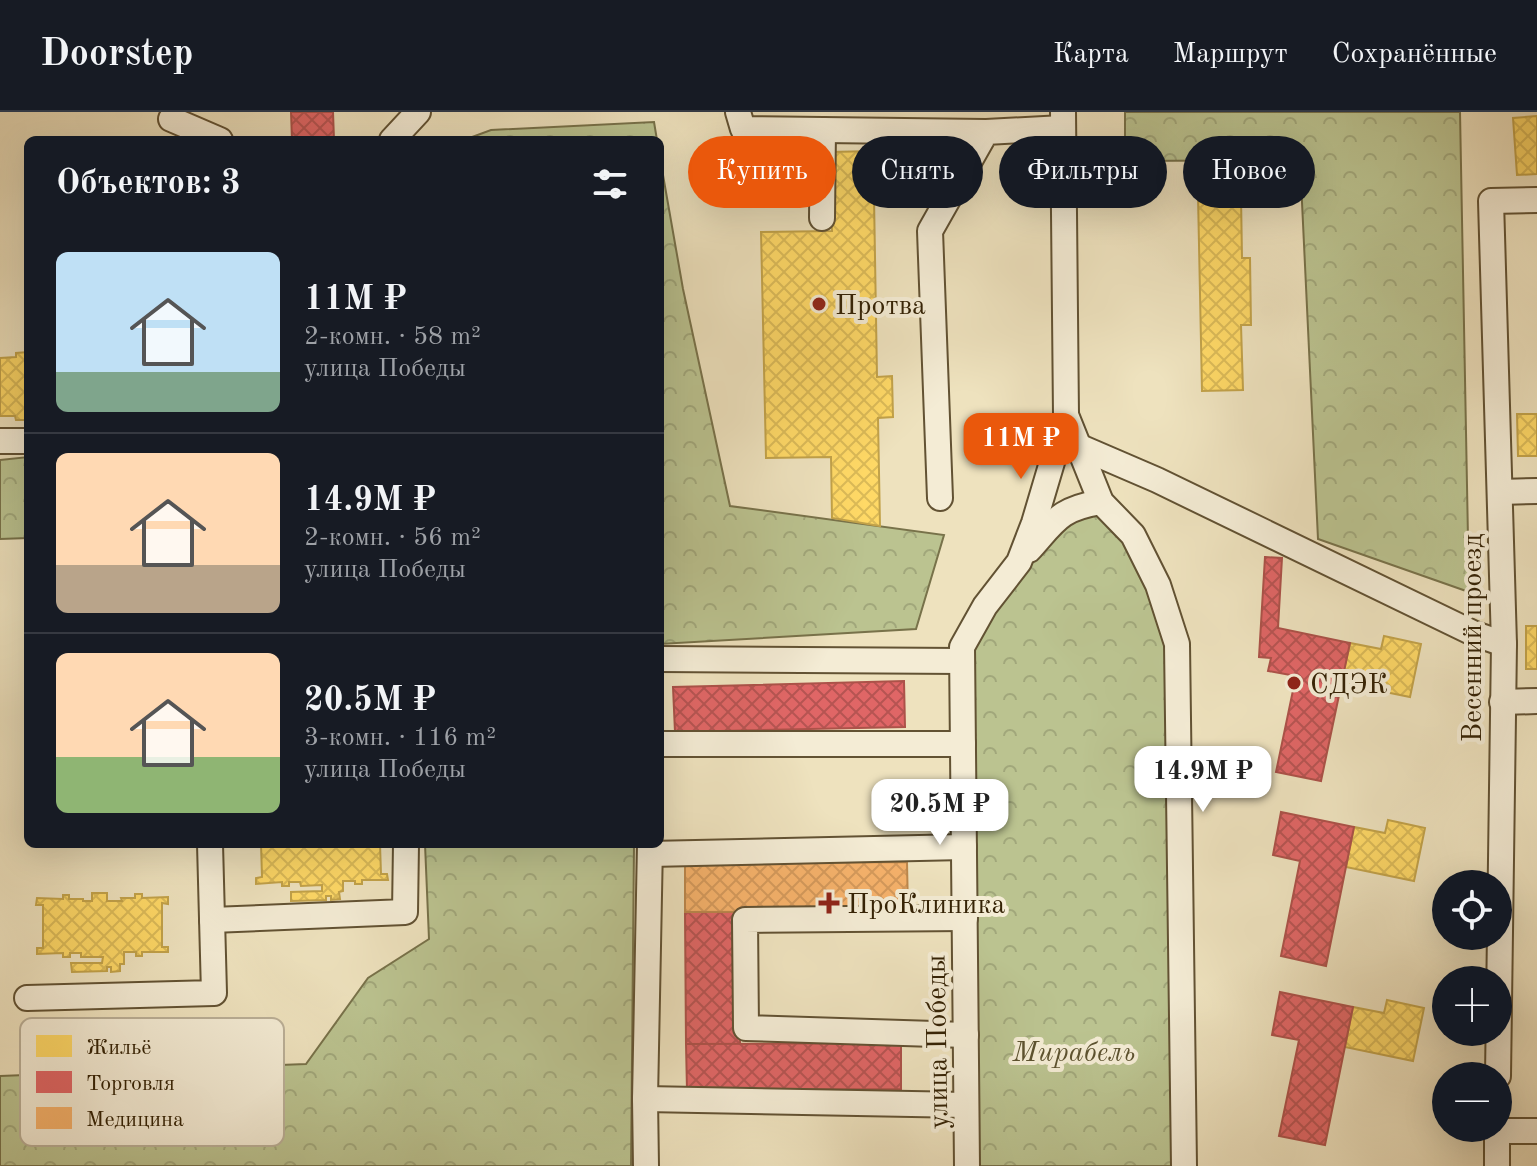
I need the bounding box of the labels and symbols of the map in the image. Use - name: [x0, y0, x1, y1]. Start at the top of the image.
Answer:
- place label: Протва: [835, 293, 926, 321]
- marker: Протва: [810, 295, 828, 313]
- pin: 11M ₽: [965, 413, 1077, 481]
- street label: Весенний проезд: [1460, 534, 1488, 742]
- place label: СДЭК: [1310, 672, 1388, 700]
- marker: СДЭК: [1285, 674, 1303, 692]
- pin: 14.9M ₽: [1129, 746, 1277, 814]
- pin: 20.5M ₽: [866, 779, 1014, 847]
- marker: ПроКлиника: [818, 892, 840, 914]
- place label: ПроКлиника: [847, 892, 1005, 920]
- street label: улица Победы: [923, 955, 955, 1129]
- legend: [20, 1018, 284, 1146]
- text: Жильё: [86, 1037, 151, 1059]
- park label: Мирабель: [1012, 1040, 1135, 1068]
- text: Торговля: [86, 1073, 175, 1095]
- text: Медицина: [86, 1109, 184, 1131]

